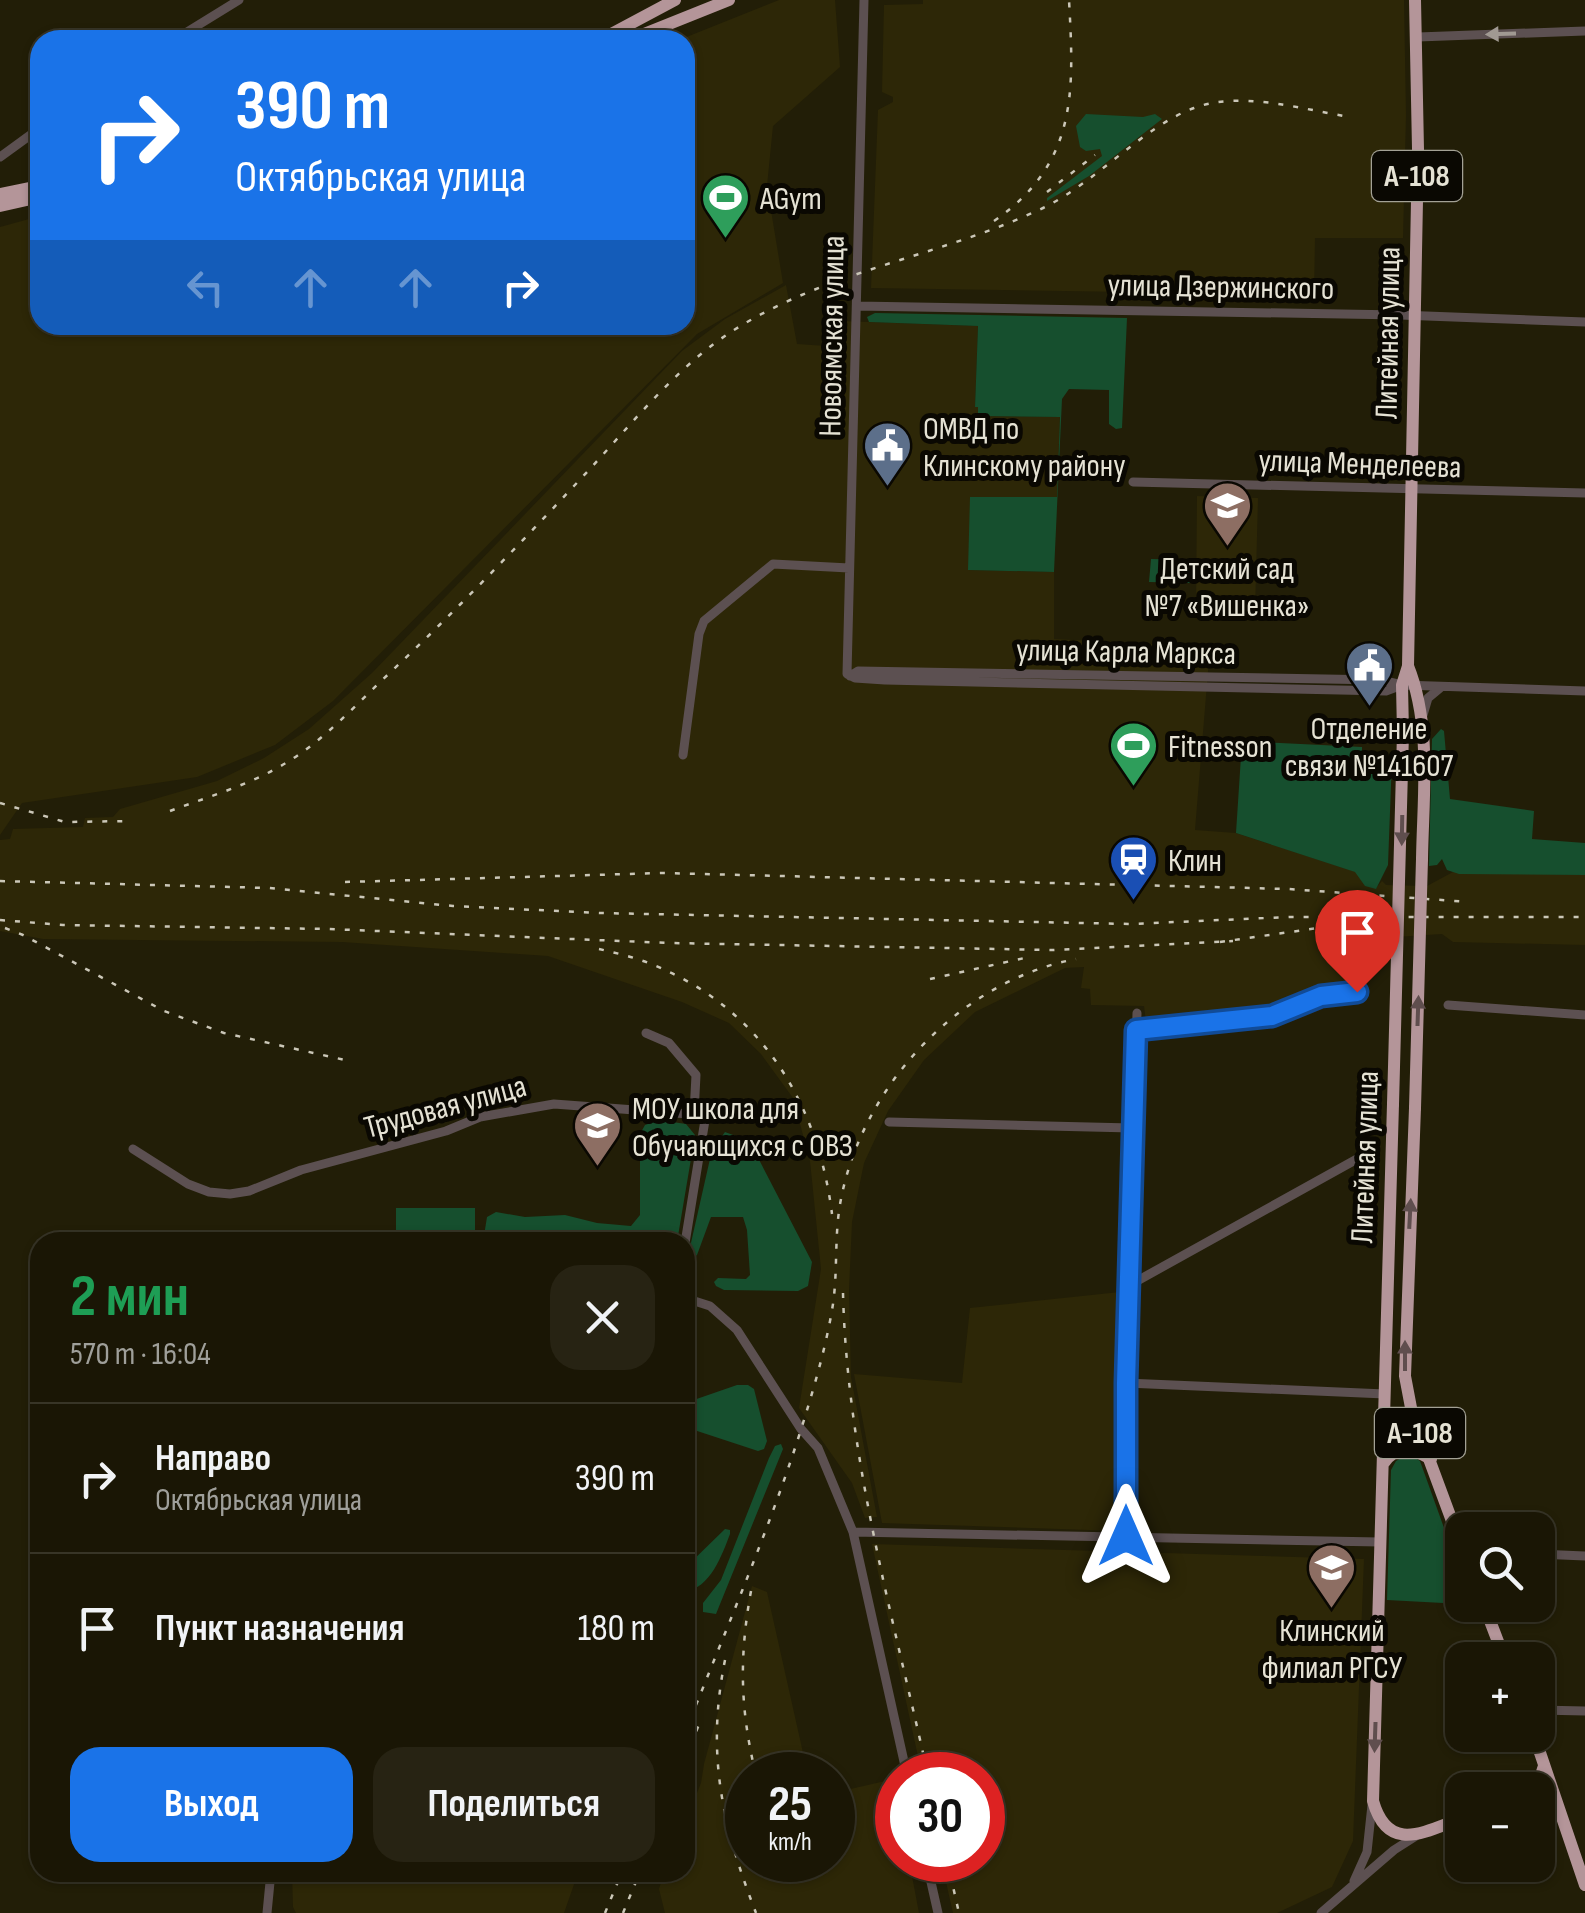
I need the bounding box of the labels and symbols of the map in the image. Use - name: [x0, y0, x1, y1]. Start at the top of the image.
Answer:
- one-way arrow: [1485, 26, 1517, 42]
- road number: А-108: [1372, 151, 1462, 201]
- sports icon: AGym: [699, 172, 751, 240]
- place label: AGym: [759, 180, 822, 219]
- street label: Новоямская улица: [811, 235, 854, 437]
- street label: Литейная улица: [1367, 246, 1410, 420]
- street label: улица Дзержинского: [1107, 266, 1335, 309]
- place label: ОМВД по Клинскому району: [923, 410, 1126, 486]
- public building icon: ОМВД по Клинскому району: [862, 420, 914, 488]
- street label: улица Менделеева: [1258, 441, 1462, 488]
- school or university icon: Детский сад №7 «Вишенка»: [1201, 480, 1253, 548]
- place label: Детский сад №7 «Вишенка»: [1145, 550, 1309, 626]
- street label: улица Карла Маркса: [1016, 631, 1236, 674]
- public building icon: Отделение связи №141607: [1343, 640, 1395, 708]
- place label: Отделение связи №141607: [1285, 710, 1454, 786]
- sports icon: Fitnesson: [1107, 720, 1159, 788]
- place label: Fitnesson: [1168, 728, 1272, 767]
- one-way arrow: [1394, 815, 1410, 847]
- station icon: Клин: [1107, 834, 1159, 902]
- place label: Клин: [1168, 842, 1222, 881]
- pin: [1315, 890, 1400, 993]
- one-way arrow: [1411, 994, 1427, 1026]
- street label: Трудовая улица: [360, 1067, 531, 1148]
- street label: Литейная улица: [1343, 1070, 1388, 1244]
- place label: МОУ школа для Обучающихся с ОВЗ: [632, 1090, 853, 1166]
- school or university icon: МОУ школа для Обучающихся с ОВЗ: [571, 1100, 623, 1168]
- one-way arrow: [1402, 1198, 1418, 1230]
- one-way arrow: [1397, 1339, 1413, 1371]
- road number: А-108: [1375, 1408, 1465, 1458]
- position arrow: [1074, 1484, 1178, 1588]
- school or university icon: Клинский филиал РГСУ: [1306, 1542, 1358, 1610]
- place label: Клинский филиал РГСУ: [1262, 1612, 1403, 1688]
- one-way arrow: [1367, 1721, 1383, 1753]
- speed limit sign: 30: [875, 1752, 1005, 1882]

